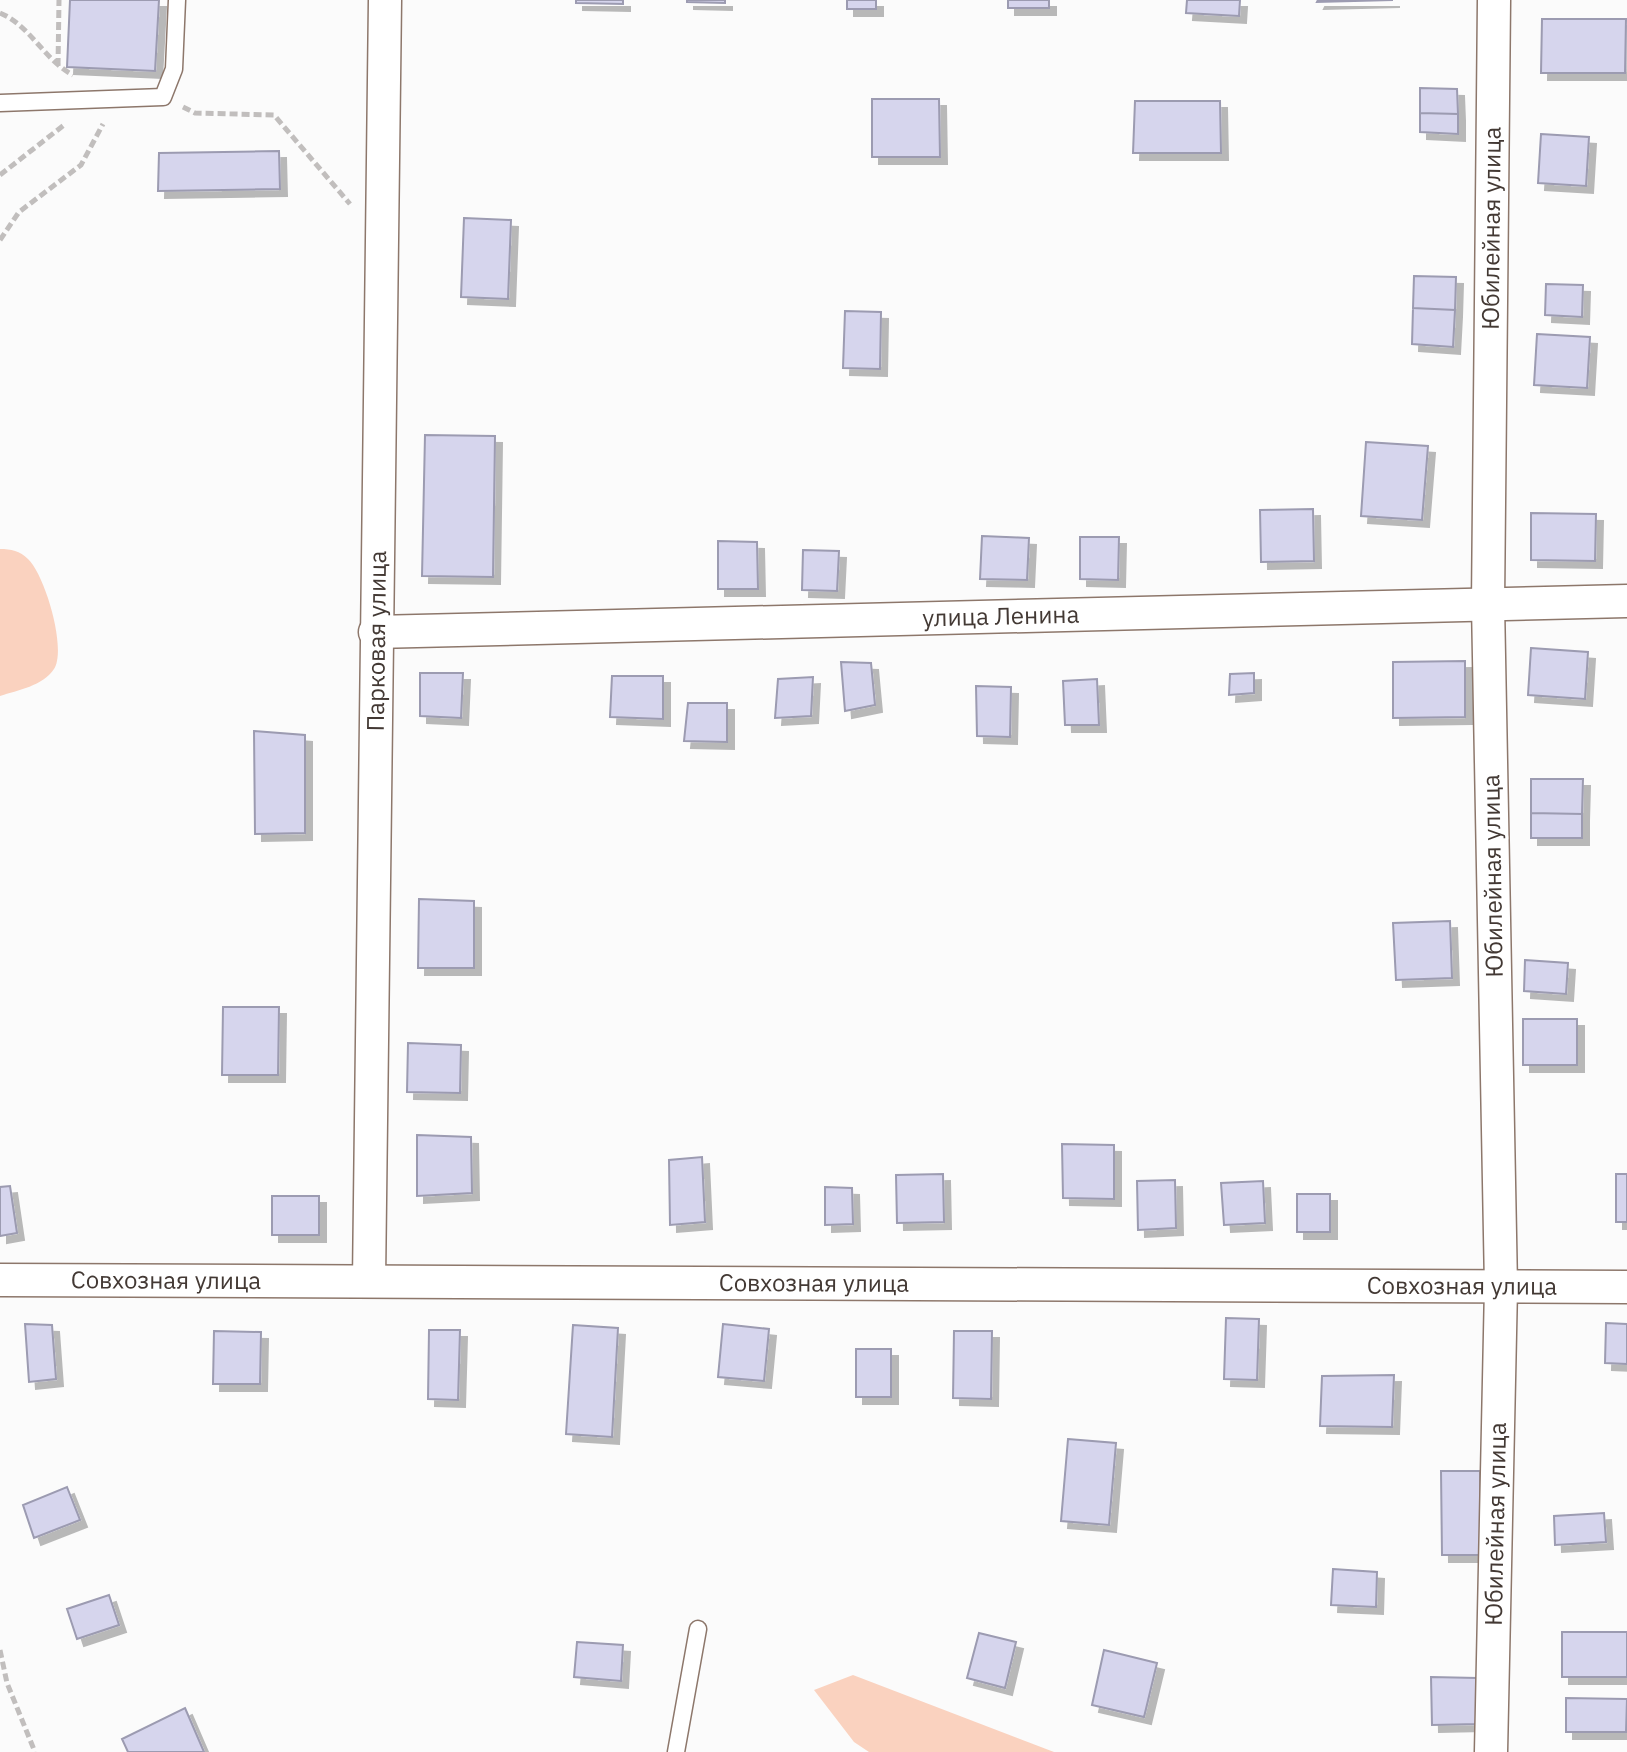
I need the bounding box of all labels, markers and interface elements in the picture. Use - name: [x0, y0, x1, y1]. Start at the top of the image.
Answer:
- street label: Юбилейная улица: [1474, 126, 1508, 330]
- street label: Парковая улица: [359, 550, 393, 732]
- street label: улица Ленина: [922, 598, 1080, 633]
- street label: Юбилейная улица: [1474, 774, 1510, 978]
- street label: Совхозная улица: [71, 1263, 261, 1296]
- street label: Совхозная улица: [719, 1266, 909, 1299]
- street label: Совхозная улица: [1367, 1269, 1557, 1302]
- street label: Юбилейная улица: [1477, 1422, 1513, 1626]

